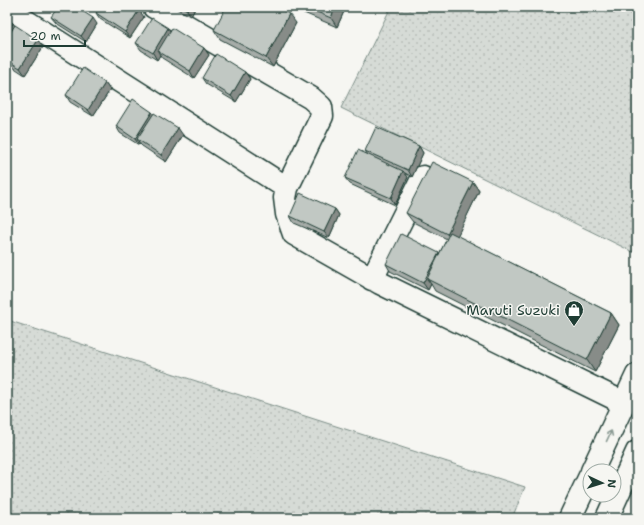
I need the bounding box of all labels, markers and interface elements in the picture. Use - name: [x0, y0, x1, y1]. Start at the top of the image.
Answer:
- scale bar: [24, 22, 85, 48]
- text: 20 m: [30, 28, 61, 44]
- shop icon: Maruti Suzuki: [563, 299, 585, 327]
- place label: Maruti Suzuki: [466, 301, 560, 319]
- one-way arrow: [606, 430, 613, 442]
- north arrow: [582, 463, 622, 503]
- text: N: [604, 479, 619, 489]

